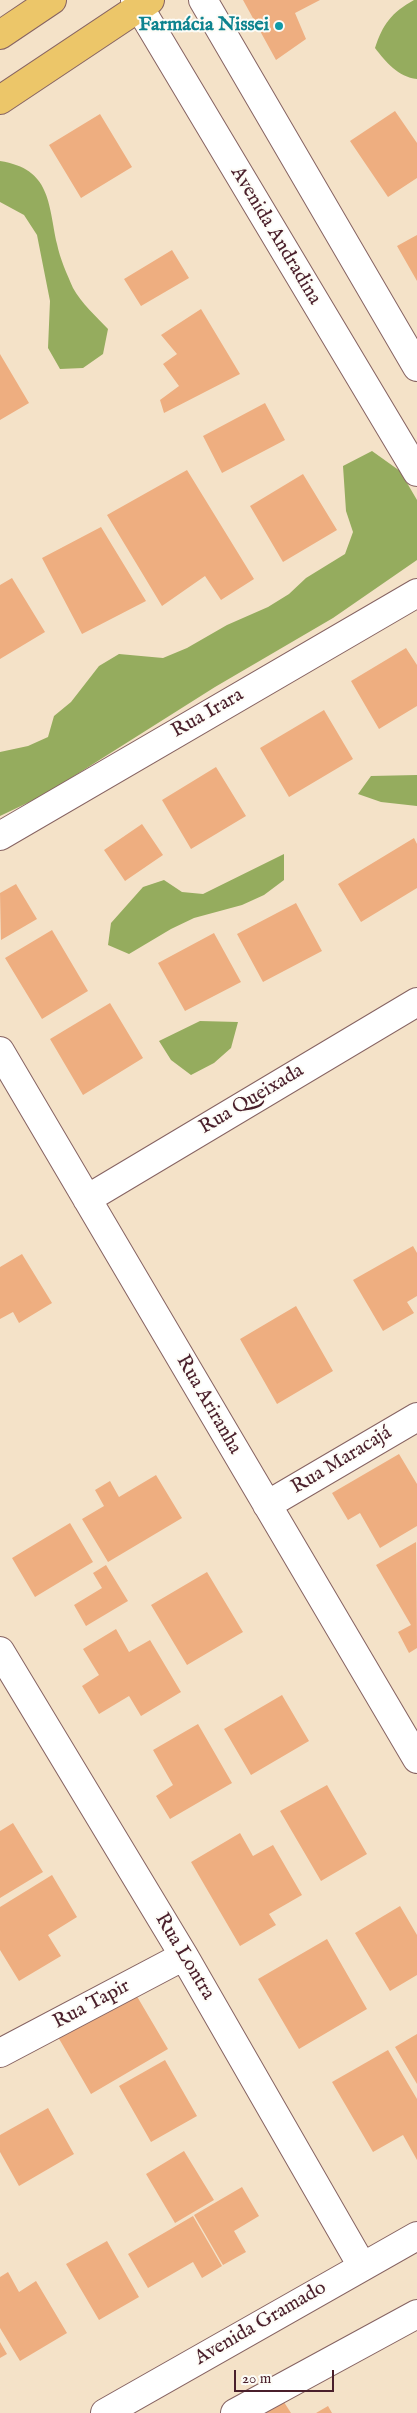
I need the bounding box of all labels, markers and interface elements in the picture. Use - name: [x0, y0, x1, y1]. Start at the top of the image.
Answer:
- place label: Farmácia Nissei: [139, 14, 269, 38]
- marker: Farmácia Nissei: [273, 20, 285, 32]
- street label: Avenida Andradina: [224, 163, 326, 309]
- street label: Rua Irara: [168, 684, 248, 744]
- street label: Rua Queixada: [195, 1059, 309, 1141]
- street label: Rua Ariranha: [170, 1351, 246, 1459]
- street label: Rua Maracajá: [288, 1422, 396, 1500]
- street label: Rua Lontra: [149, 1909, 219, 2005]
- street label: Rua Tapir: [49, 1975, 135, 2035]
- street label: Avenida Gramado: [191, 2277, 331, 2371]
- scale bar: [237, 2360, 337, 2392]
- text: 20 m: [242, 2369, 271, 2388]

